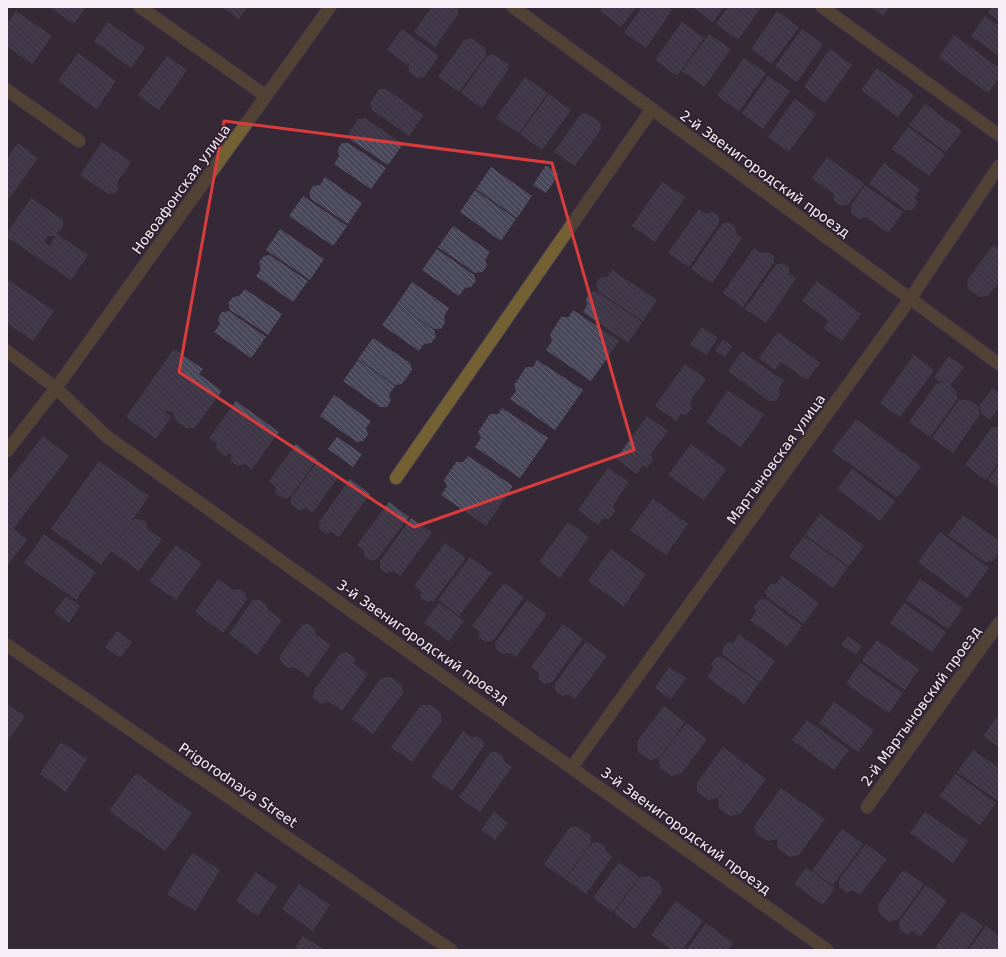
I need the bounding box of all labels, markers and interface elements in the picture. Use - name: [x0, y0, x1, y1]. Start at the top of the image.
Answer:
- street label: 2-й Звенигородский проезд: [677, 107, 853, 241]
- street label: Новоафонская улица: [129, 121, 233, 257]
- street label: Мартыновская улица: [723, 391, 829, 527]
- street label: 3-й Звенигородский проезд: [334, 576, 512, 708]
- street label: 2-й Мартыновский проезд: [858, 623, 984, 789]
- street label: Prigorodnaya Street: [176, 739, 301, 831]
- street label: 3-й Звенигородский проезд: [598, 764, 774, 898]

